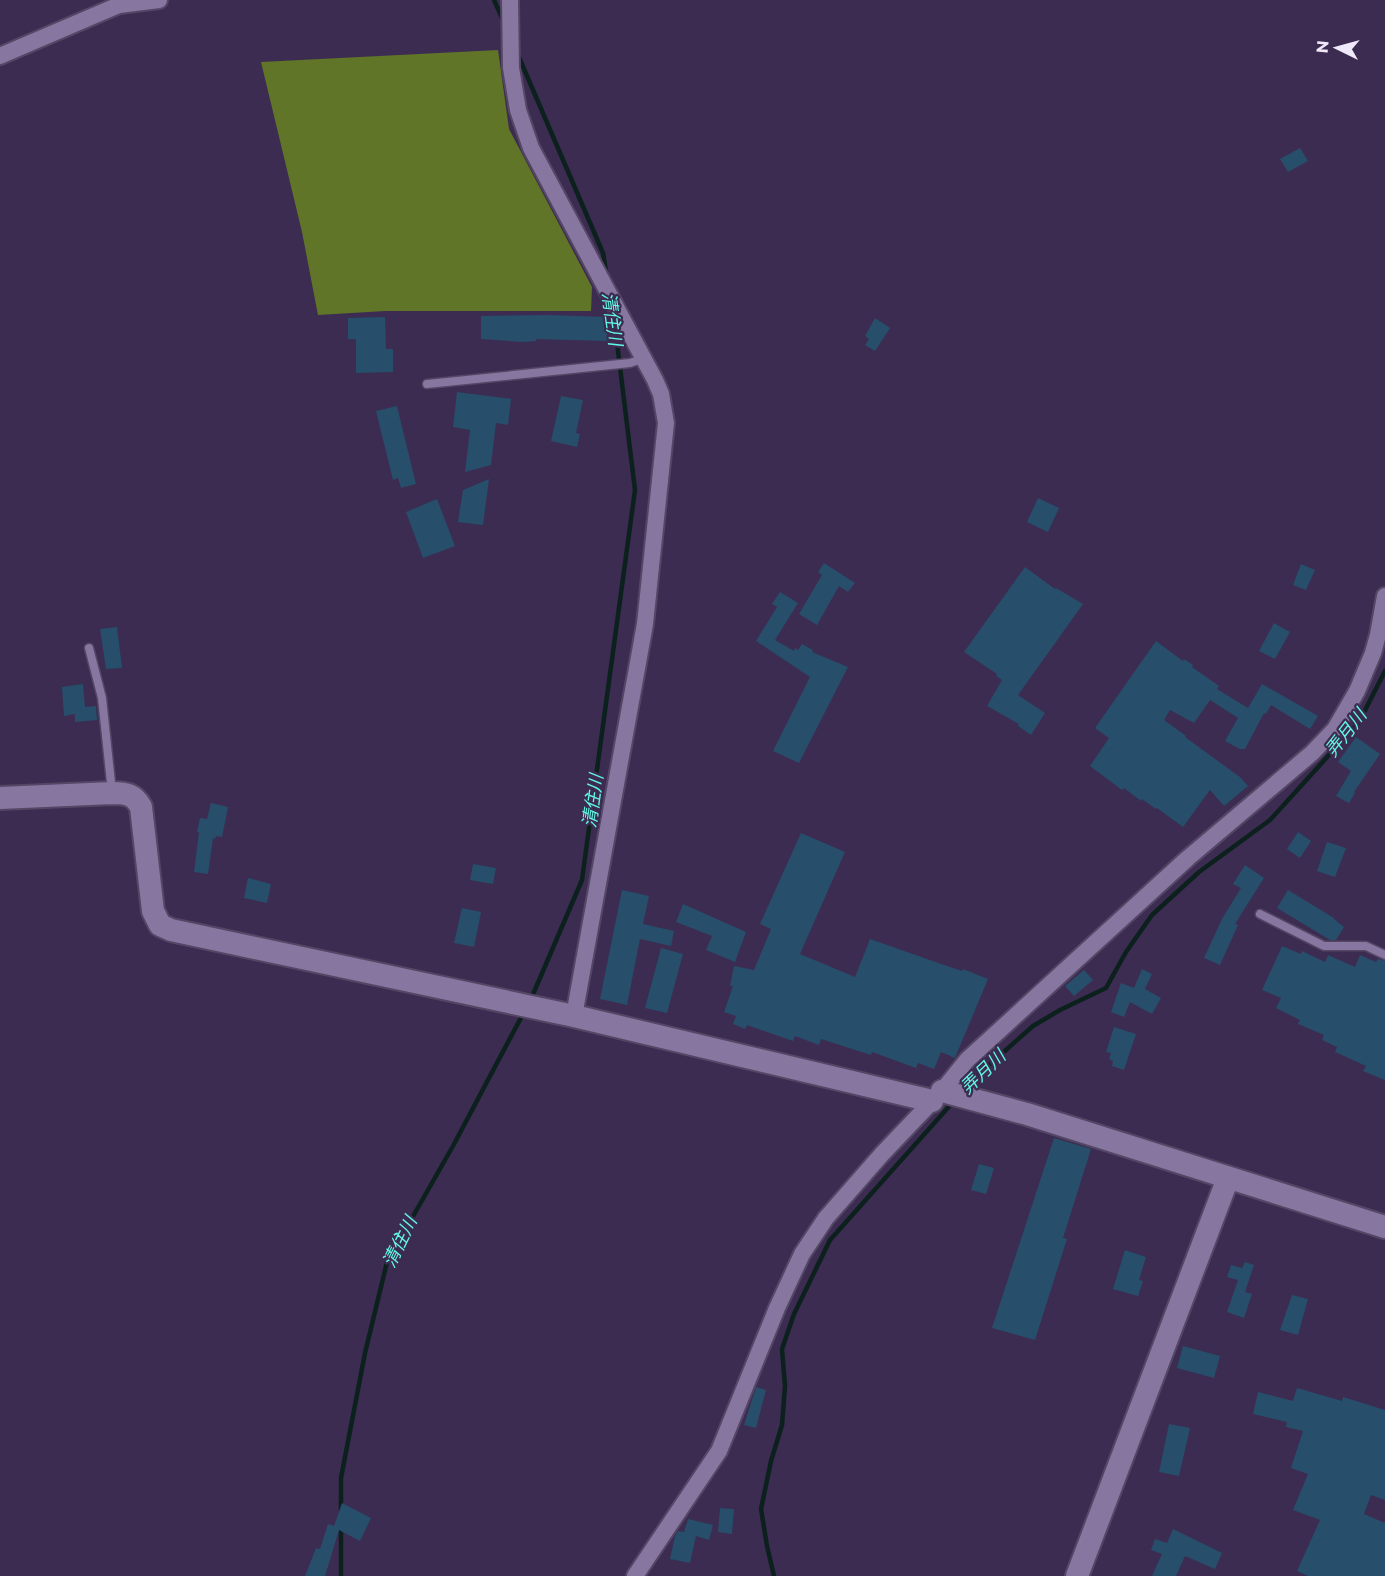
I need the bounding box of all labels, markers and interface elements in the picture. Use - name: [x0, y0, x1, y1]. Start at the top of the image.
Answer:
- north arrow: [1307, 18, 1367, 78]
- text: N: [1313, 39, 1333, 54]
- water label: 清住川: [597, 291, 627, 349]
- water label: 弄月川: [1321, 703, 1373, 761]
- water label: 清住川: [578, 771, 608, 829]
- water label: 弄月川: [956, 1044, 1012, 1099]
- water label: 清住川: [378, 1211, 423, 1271]

